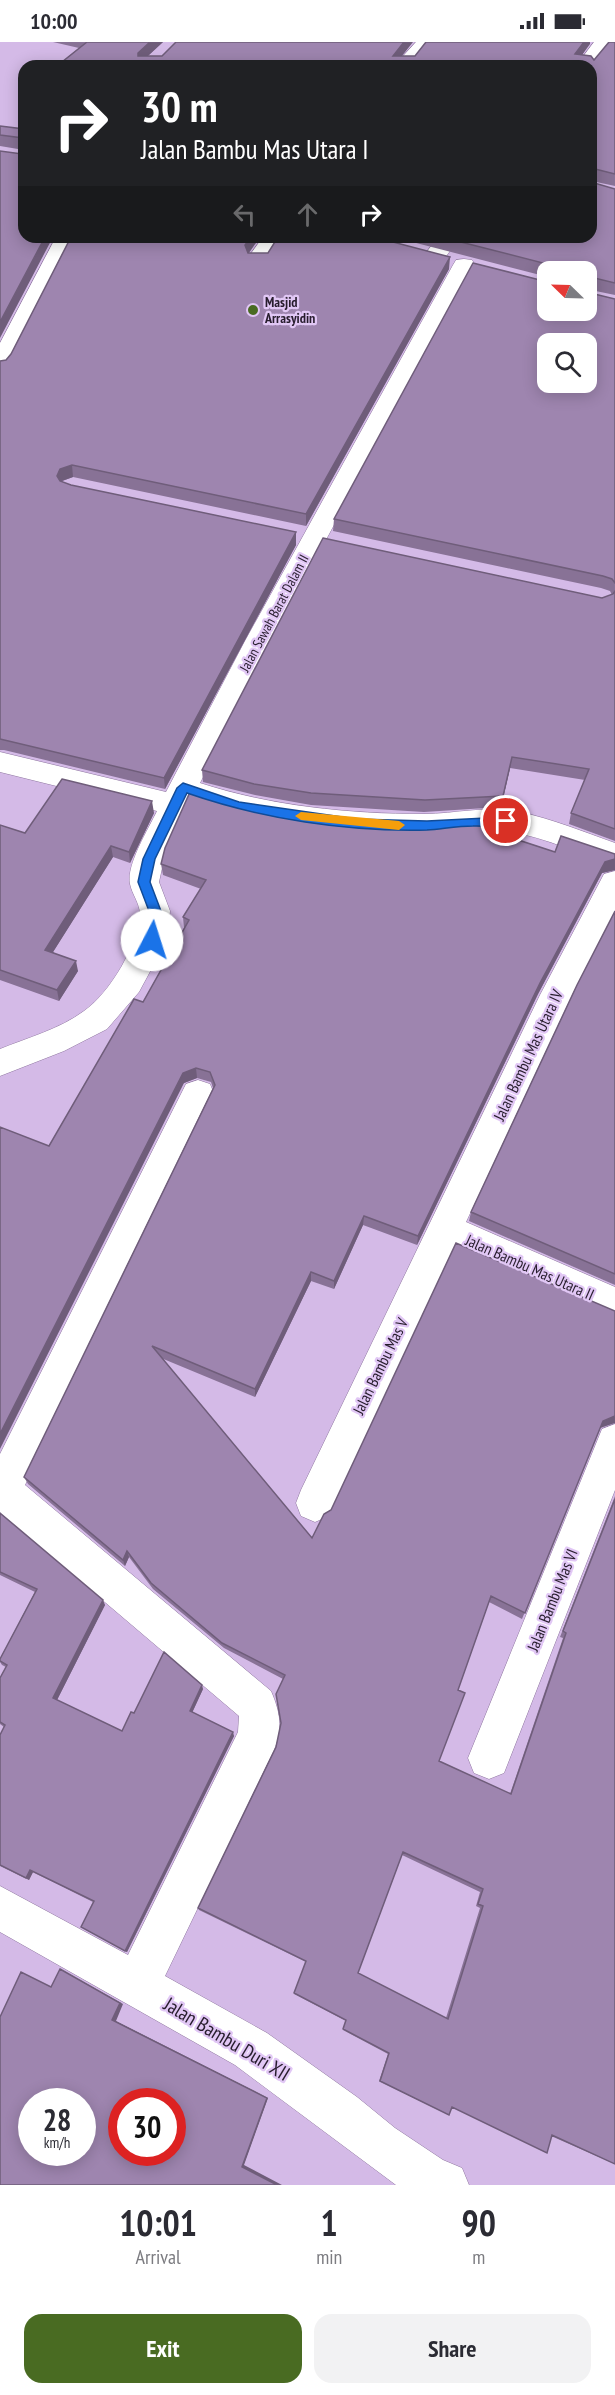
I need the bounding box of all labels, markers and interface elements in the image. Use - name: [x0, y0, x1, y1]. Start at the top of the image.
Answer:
- text: 10:00: [30, 7, 78, 35]
- text: 30 m: [141, 79, 218, 134]
- icon: right: [42, 84, 120, 162]
- text: Jalan Bambu Mas Utara I: [141, 132, 369, 166]
- icon: left: [228, 198, 261, 231]
- icon: ahead: [291, 198, 324, 231]
- icon: right: [354, 198, 387, 231]
- north arrow: [537, 261, 597, 321]
- map controls: [537, 261, 597, 393]
- place label: Masjid Arrasyidin: [264, 293, 315, 327]
- marker: Masjid Arrasyidin: [246, 303, 260, 317]
- button: search: [537, 333, 597, 393]
- street label: Jalan Sawah Barat Dalam II: [235, 551, 313, 676]
- pin: [480, 795, 531, 846]
- icon: arrive: [489, 804, 522, 837]
- position arrow: [120, 908, 184, 972]
- street label: Jalan Bambu Mas Utara IV: [488, 986, 567, 1125]
- street label: Jalan Bambu Mas Utara II: [462, 1229, 597, 1304]
- street label: Jalan Bambu Mas V: [348, 1314, 412, 1418]
- street label: Jalan Bambu Mas VI: [522, 1546, 582, 1655]
- street label: Jalan Bambu Duri XII: [158, 1991, 295, 2087]
- speed limit sign: 30: [108, 2088, 186, 2166]
- text: 28: [43, 2100, 71, 2139]
- text: km/h: [44, 2133, 70, 2152]
- text: 10:01: [119, 2199, 197, 2246]
- text: 1: [321, 2199, 338, 2246]
- text: 90: [461, 2199, 496, 2246]
- text: Arrival: [135, 2244, 181, 2270]
- text: min: [316, 2244, 342, 2270]
- text: m: [472, 2244, 485, 2270]
- button: Exit: [24, 2314, 302, 2383]
- button: Share: [314, 2314, 591, 2383]

